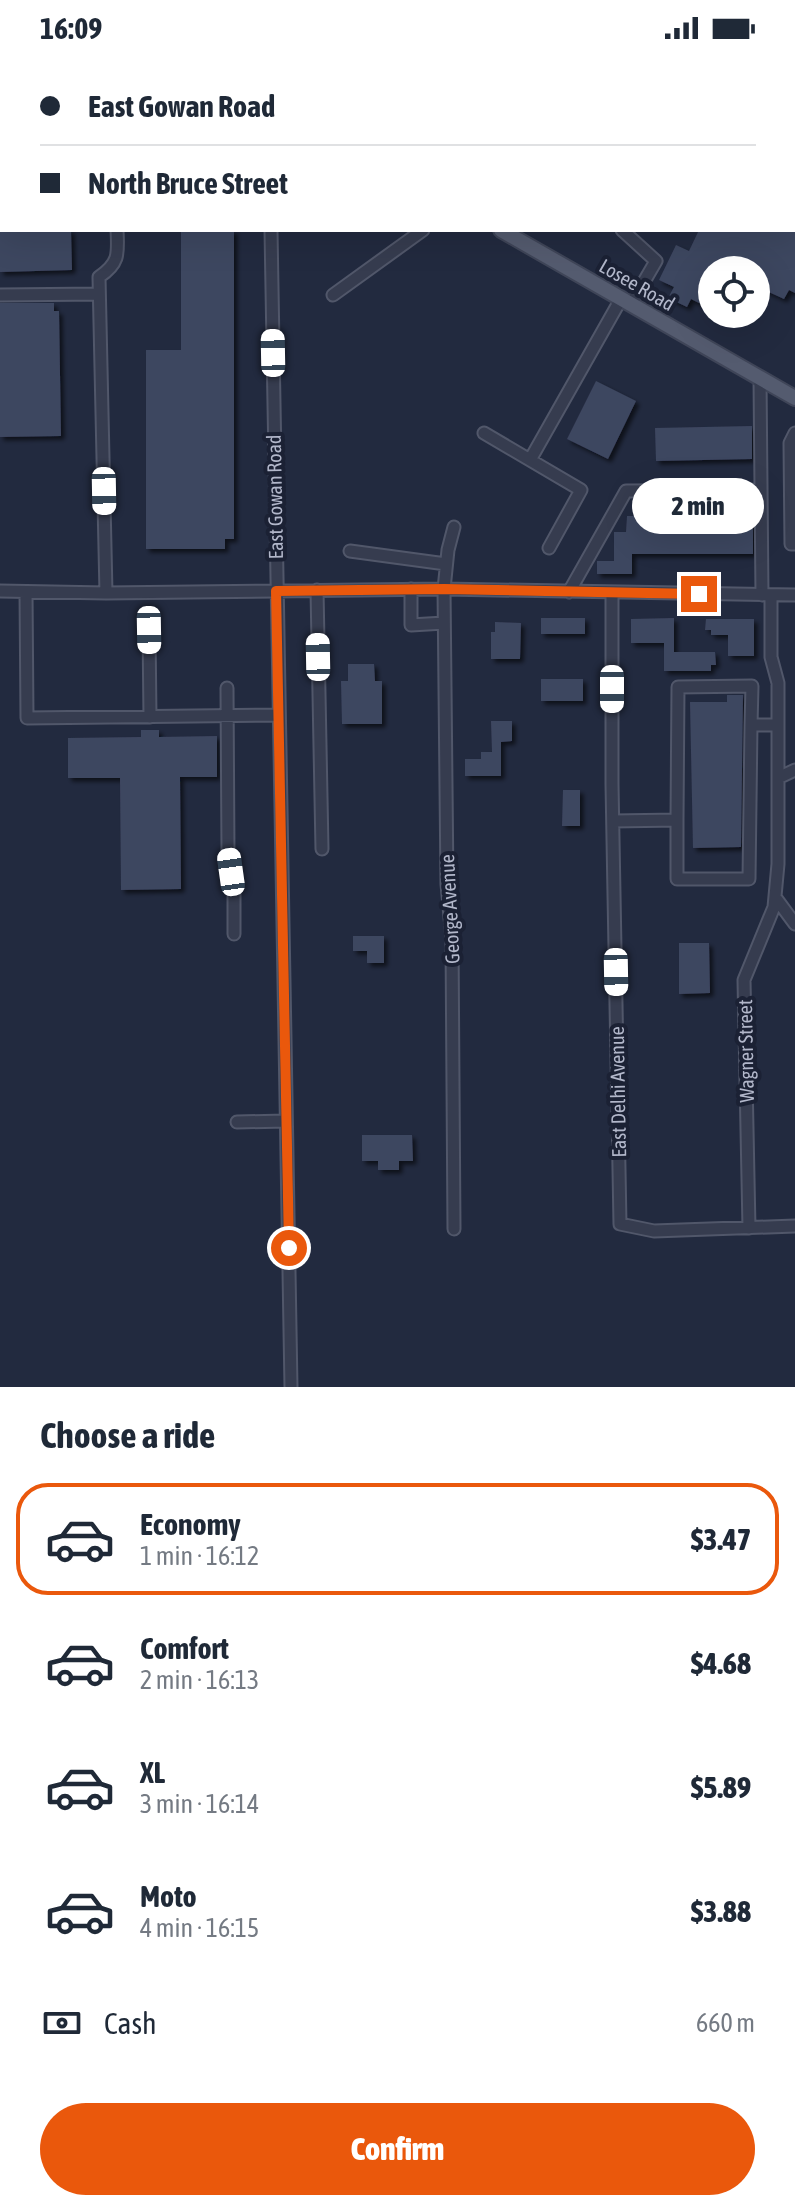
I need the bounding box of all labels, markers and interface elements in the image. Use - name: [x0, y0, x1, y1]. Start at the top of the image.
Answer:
- text: 16:09: [40, 11, 102, 45]
- text: East Gowan Road: [88, 89, 275, 123]
- text: North Bruce Street: [88, 166, 288, 200]
- street label: Losee Road: [595, 254, 679, 315]
- map controls: [698, 256, 770, 328]
- button: locate: [698, 256, 770, 328]
- car: [261, 329, 285, 377]
- street label: East Gowan Road: [262, 434, 287, 560]
- car: [92, 467, 116, 515]
- callout: 2 min: [633, 478, 765, 534]
- text: 2 min: [671, 491, 725, 521]
- route end: [681, 576, 717, 612]
- car: [137, 606, 161, 654]
- car: [306, 633, 330, 681]
- car: [600, 665, 624, 713]
- car: [216, 847, 246, 897]
- street label: George Avenue: [435, 854, 464, 964]
- car: [604, 948, 628, 996]
- street label: Wagner Street: [733, 999, 758, 1103]
- street label: East Delhi Avenue: [605, 1026, 630, 1158]
- route start: [271, 1230, 307, 1266]
- text: Choose a ride: [40, 1414, 215, 1456]
- icon: car: [44, 1503, 116, 1575]
- text: Economy: [140, 1507, 241, 1541]
- text: $3.47: [691, 1522, 751, 1556]
- text: 1 min · 16:12: [140, 1541, 259, 1571]
- icon: car: [44, 1627, 116, 1699]
- text: Comfort: [140, 1631, 229, 1665]
- text: $4.68: [691, 1646, 751, 1680]
- text: 2 min · 16:13: [140, 1665, 259, 1695]
- icon: car: [44, 1751, 116, 1823]
- text: XL: [140, 1755, 165, 1789]
- text: $5.89: [691, 1770, 751, 1804]
- text: 3 min · 16:14: [140, 1789, 259, 1819]
- icon: car: [44, 1875, 116, 1947]
- text: Moto: [140, 1879, 197, 1913]
- text: $3.88: [691, 1894, 751, 1928]
- text: 4 min · 16:15: [140, 1913, 259, 1943]
- icon: cash: [40, 2001, 84, 2045]
- text: Cash: [104, 2006, 157, 2040]
- text: 660 m: [696, 2008, 755, 2038]
- button: Confirm: [40, 2103, 755, 2195]

